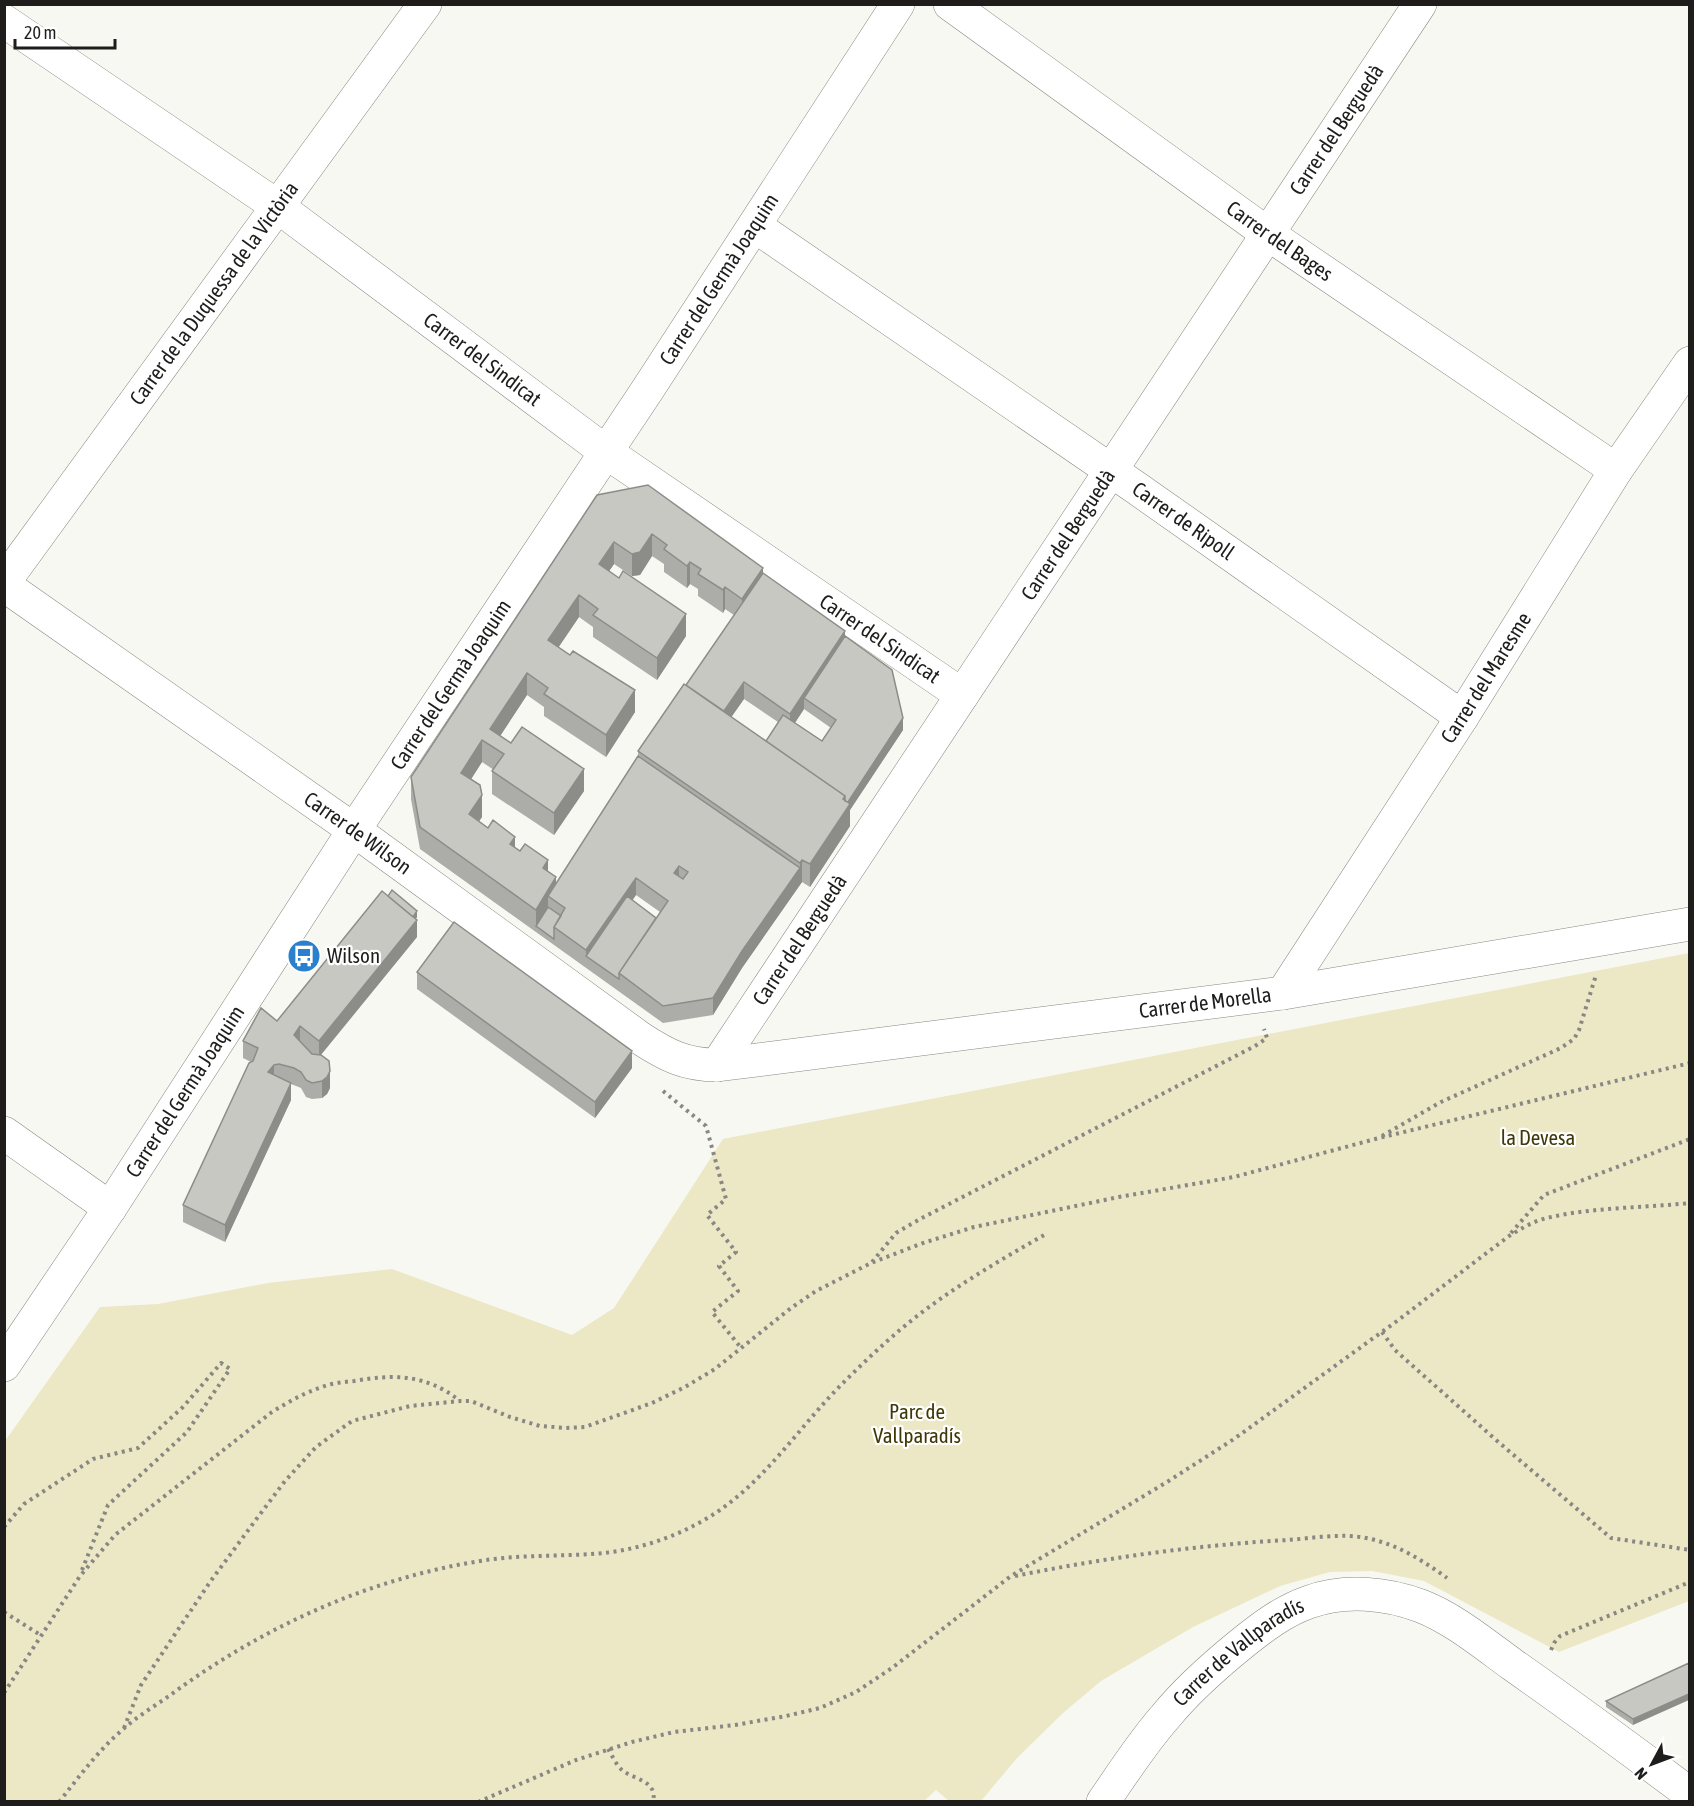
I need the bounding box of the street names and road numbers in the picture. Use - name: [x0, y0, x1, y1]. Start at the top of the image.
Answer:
- street label: Carrer del Berguedà: [1284, 59, 1388, 199]
- street label: Carrer de la Duquessa de la Victòria: [124, 177, 303, 409]
- street label: Carrer del Germà Joaquim: [654, 189, 783, 369]
- street label: Carrer del Bages: [1222, 195, 1338, 285]
- street label: Carrer del Sindicat: [419, 307, 546, 410]
- street label: Carrer del Berguedà: [1016, 464, 1119, 604]
- street label: Carrer de Ripoll: [1128, 476, 1240, 564]
- street label: Carrer del Sindicat: [815, 588, 945, 688]
- street label: Carrer del Germà Joaquim: [385, 595, 515, 774]
- street label: Carrer del Maresme: [1435, 607, 1535, 747]
- street label: Carrer de Wilson: [300, 786, 416, 879]
- street label: Carrer del Berguedà: [747, 870, 851, 1009]
- street label: Carrer de Morella: [1137, 982, 1273, 1022]
- street label: Carrer del Germà Joaquim: [120, 1001, 248, 1181]
- street label: Carrer de Vallparadís: [1167, 1592, 1307, 1711]

